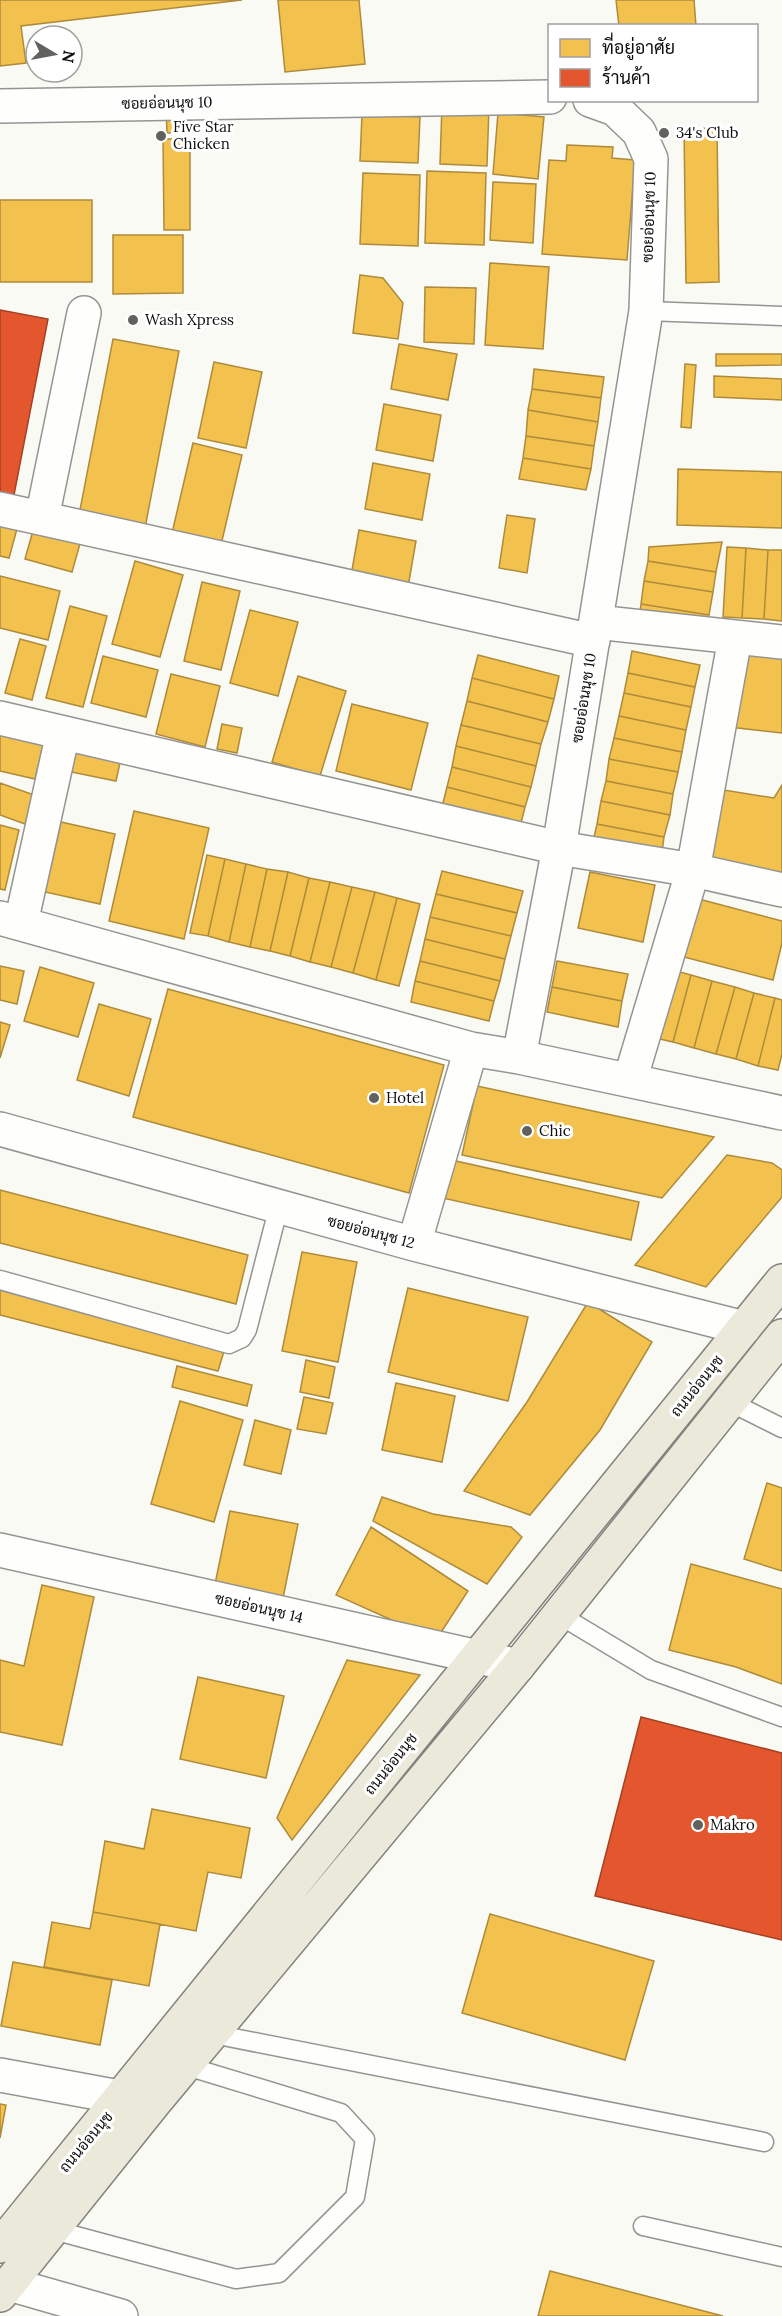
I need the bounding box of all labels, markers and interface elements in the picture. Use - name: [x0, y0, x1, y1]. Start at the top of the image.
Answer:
- north arrow: [24, 24, 84, 84]
- legend: [548, 24, 758, 102]
- text: ที่อยู่อาศัย: [602, 32, 675, 61]
- text: N: [58, 49, 80, 64]
- text: ร้านค้า: [602, 66, 651, 89]
- street label: ซอยอ่อนนุช 10: [121, 92, 213, 115]
- place label: Five Star Chicken: [173, 117, 234, 153]
- place label: 34's Club: [676, 123, 739, 142]
- marker: 34's Club: [657, 126, 671, 140]
- marker: Five Star Chicken: [154, 129, 168, 143]
- street label: ซอยอ่อนนุช 10: [637, 171, 662, 263]
- place label: Wash Xpress: [145, 310, 234, 329]
- marker: Wash Xpress: [126, 313, 140, 327]
- street label: ซอยอ่อนนุช 10: [567, 651, 602, 745]
- place label: Hotel: [386, 1088, 424, 1107]
- marker: Hotel: [367, 1091, 381, 1105]
- place label: Chic: [539, 1121, 571, 1140]
- marker: Chic: [520, 1124, 534, 1138]
- street label: ซอยอ่อนนุช 12: [325, 1211, 417, 1254]
- street label: ถนนอ่อนนุช: [666, 1351, 729, 1422]
- street label: ซอยอ่อนนุช 14: [213, 1588, 305, 1629]
- street label: ถนนอ่อนนุช: [360, 1729, 423, 1800]
- place label: Makro: [710, 1815, 755, 1834]
- marker: Makro: [691, 1818, 705, 1832]
- street label: ถนนอ่อนนุช: [55, 2107, 118, 2177]

